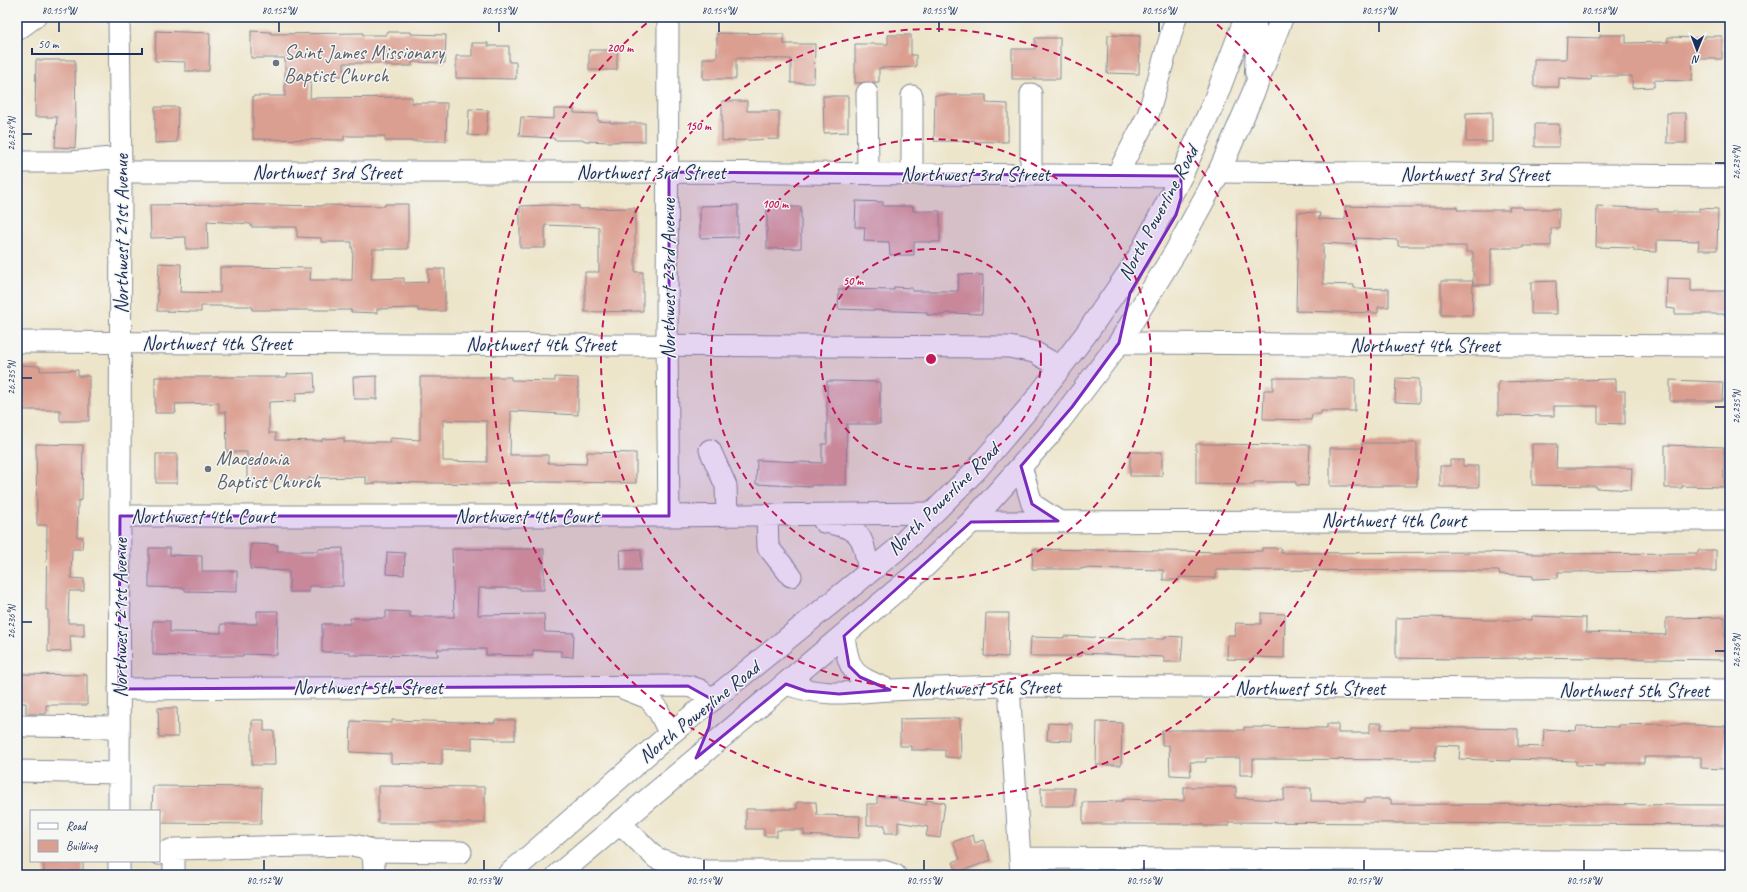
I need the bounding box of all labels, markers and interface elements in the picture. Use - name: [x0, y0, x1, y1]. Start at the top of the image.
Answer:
- text: 80.151°W: [42, 4, 78, 17]
- text: 80.152°W: [262, 4, 298, 17]
- text: 80.153°W: [482, 4, 518, 17]
- text: 80.154°W: [702, 4, 738, 17]
- text: 80.155°W: [922, 4, 958, 17]
- text: 80.156°W: [1142, 4, 1178, 17]
- text: 80.157°W: [1362, 4, 1398, 17]
- text: 80.158°W: [1582, 4, 1618, 17]
- scale bar: [32, 30, 142, 56]
- north arrow: [1677, 30, 1717, 70]
- text: 50 m: [38, 36, 60, 52]
- place label: Saint James Missionary Baptist Church: [284, 40, 446, 88]
- text: 200 m: [607, 40, 634, 56]
- text: N: [1691, 53, 1700, 67]
- marker: Saint James Missionary Baptist Church: [271, 58, 281, 68]
- text: 26.234°N: [5, 115, 18, 151]
- text: 150 m: [685, 118, 712, 134]
- street label: North Powerline Road: [1112, 139, 1205, 284]
- text: 26.234°N: [1730, 144, 1743, 180]
- street label: Northwest 21st Avenue: [109, 153, 134, 314]
- street label: Northwest 3rd Street: [252, 160, 404, 185]
- street label: Northwest 3rd Street: [576, 160, 728, 185]
- street label: Northwest 3rd Street: [900, 162, 1052, 187]
- street label: Northwest 3rd Street: [1400, 162, 1552, 187]
- text: 100 m: [762, 196, 789, 212]
- street label: Northwest 23rd Avenue: [656, 197, 681, 360]
- text: 50 m: [843, 273, 864, 289]
- street label: Northwest 4th Street: [142, 331, 294, 356]
- street label: Northwest 4th Street: [466, 332, 618, 357]
- street label: Northwest 4th Street: [1350, 333, 1502, 358]
- centre of rings: [924, 352, 938, 366]
- text: 26.235°N: [5, 359, 18, 395]
- text: 26.235°N: [1730, 388, 1743, 424]
- street label: North Powerline Road: [882, 435, 1007, 560]
- place label: Macedonia Baptist Church: [216, 446, 322, 494]
- marker: Macedonia Baptist Church: [203, 464, 213, 474]
- street label: Northwest 4th Court: [131, 504, 278, 529]
- street label: Northwest 4th Court: [455, 504, 602, 529]
- street label: Northwest 4th Court: [1322, 508, 1469, 533]
- street label: Northwest 21st Avenue: [108, 537, 133, 698]
- text: 26.236°N: [5, 603, 18, 639]
- text: 26.236°N: [1730, 632, 1743, 668]
- street label: North Powerline Road: [633, 654, 767, 768]
- street label: Northwest 5th Street: [911, 674, 1063, 702]
- street label: Northwest 5th Street: [293, 675, 445, 700]
- street label: Northwest 5th Street: [1235, 676, 1387, 701]
- street label: Northwest 5th Street: [1559, 678, 1711, 703]
- legend: [30, 810, 160, 862]
- text: Road: [66, 818, 88, 834]
- text: Building: [66, 838, 98, 854]
- text: 80.152°W: [247, 874, 283, 887]
- text: 80.153°W: [467, 874, 503, 887]
- text: 80.154°W: [687, 874, 723, 887]
- text: 80.155°W: [907, 874, 943, 887]
- text: 80.156°W: [1127, 874, 1163, 887]
- text: 80.157°W: [1347, 874, 1383, 887]
- text: 80.158°W: [1567, 874, 1603, 887]

